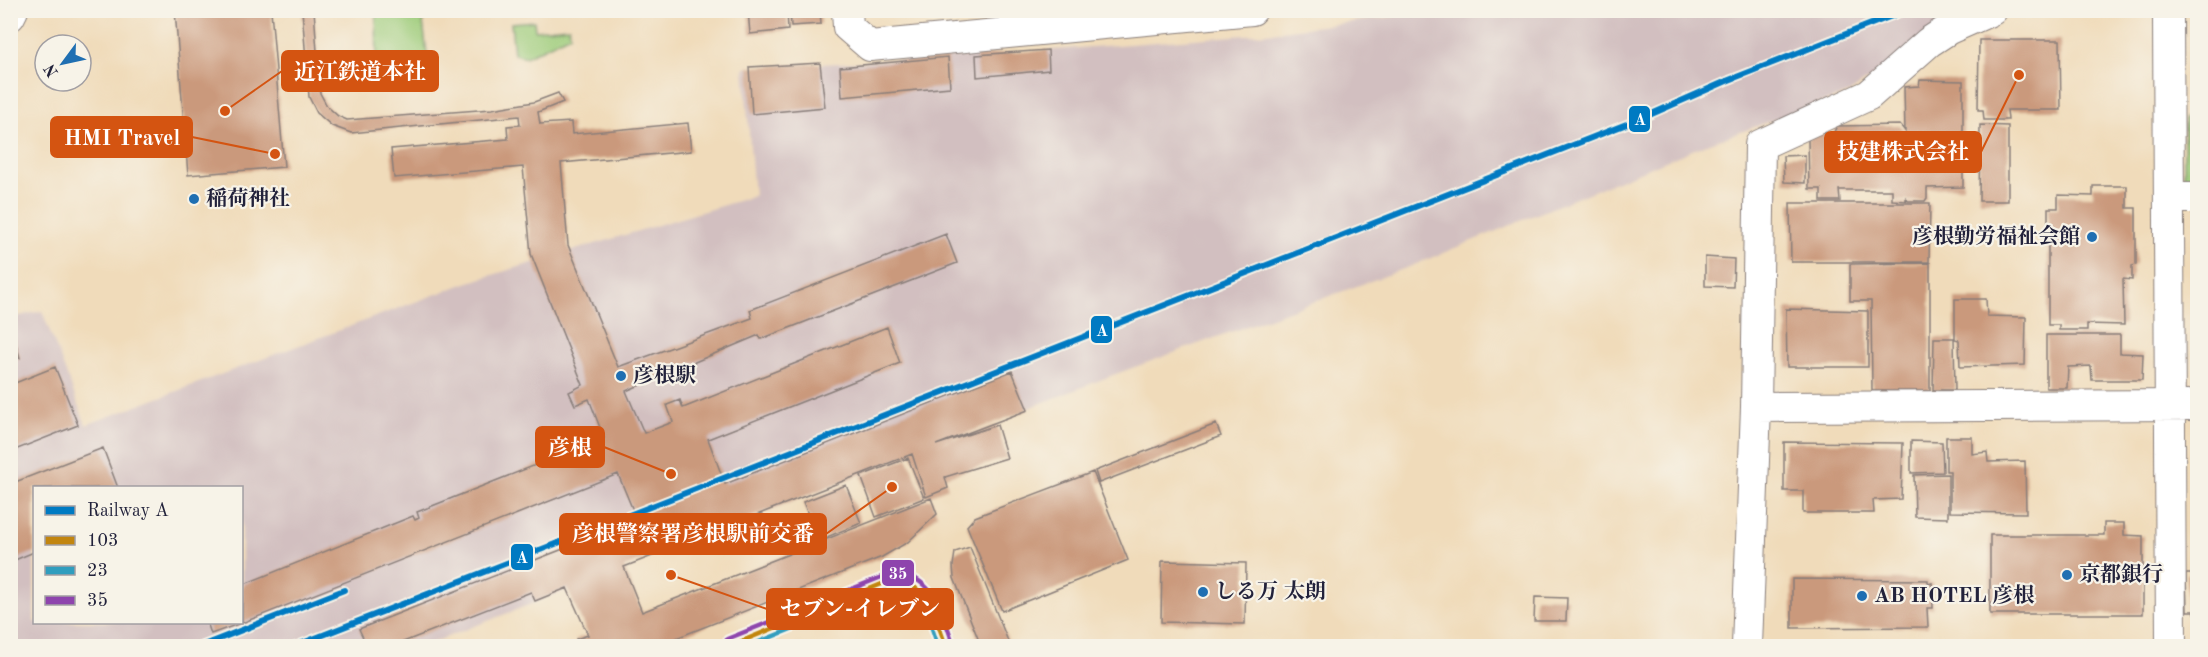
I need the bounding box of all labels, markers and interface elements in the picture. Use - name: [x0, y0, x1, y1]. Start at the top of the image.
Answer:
- north arrow: [33, 33, 93, 93]
- callout: 近江鉄道本社: [282, 51, 438, 91]
- text: 近江鉄道本社: [294, 59, 426, 84]
- text: N: [42, 60, 62, 80]
- line badge: A: [1628, 105, 1651, 133]
- text: A: [1634, 113, 1646, 129]
- callout: HMI Travel: [51, 117, 192, 157]
- text: HMI Travel: [64, 128, 180, 150]
- callout: 技建株式会社: [1825, 132, 1981, 172]
- text: 技建株式会社: [1837, 140, 1969, 164]
- place label: 稲荷神社: [206, 187, 290, 210]
- marker: 稲荷神社: [187, 192, 201, 206]
- place label: 彦根勤労福祉会館: [1912, 224, 2080, 248]
- marker: 彦根勤労福祉会館: [2085, 230, 2099, 244]
- line badge: A: [1090, 315, 1113, 344]
- text: A: [1096, 324, 1108, 340]
- place label: 彦根駅: [633, 364, 696, 387]
- marker: 彦根駅: [614, 369, 628, 383]
- callout: 彦根: [536, 427, 604, 467]
- text: 彦根: [548, 436, 592, 460]
- legend: [33, 486, 243, 624]
- text: Railway A: [87, 502, 169, 520]
- callout: 彦根警察署彦根駅前交番: [560, 514, 826, 554]
- text: 彦根警察署彦根駅前交番: [572, 522, 814, 546]
- text: 103: [87, 532, 118, 550]
- line badge: A: [510, 543, 534, 571]
- text: A: [516, 551, 528, 567]
- line badge: 35: [881, 559, 915, 587]
- text: 23: [87, 562, 108, 580]
- place label: 京都銀行: [2079, 563, 2163, 586]
- text: 35: [889, 567, 907, 583]
- marker: 京都銀行: [2060, 568, 2074, 582]
- place label: しる万 太朗: [1215, 580, 1326, 603]
- place label: AB HOTEL 彦根: [1874, 584, 2034, 607]
- marker: しる万 太朗: [1196, 585, 1210, 599]
- callout: セブン-イレブン: [767, 589, 953, 629]
- marker: AB HOTEL 彦根: [1855, 589, 1869, 603]
- text: 35: [87, 592, 108, 610]
- text: セブン-イレブン: [780, 597, 940, 621]

